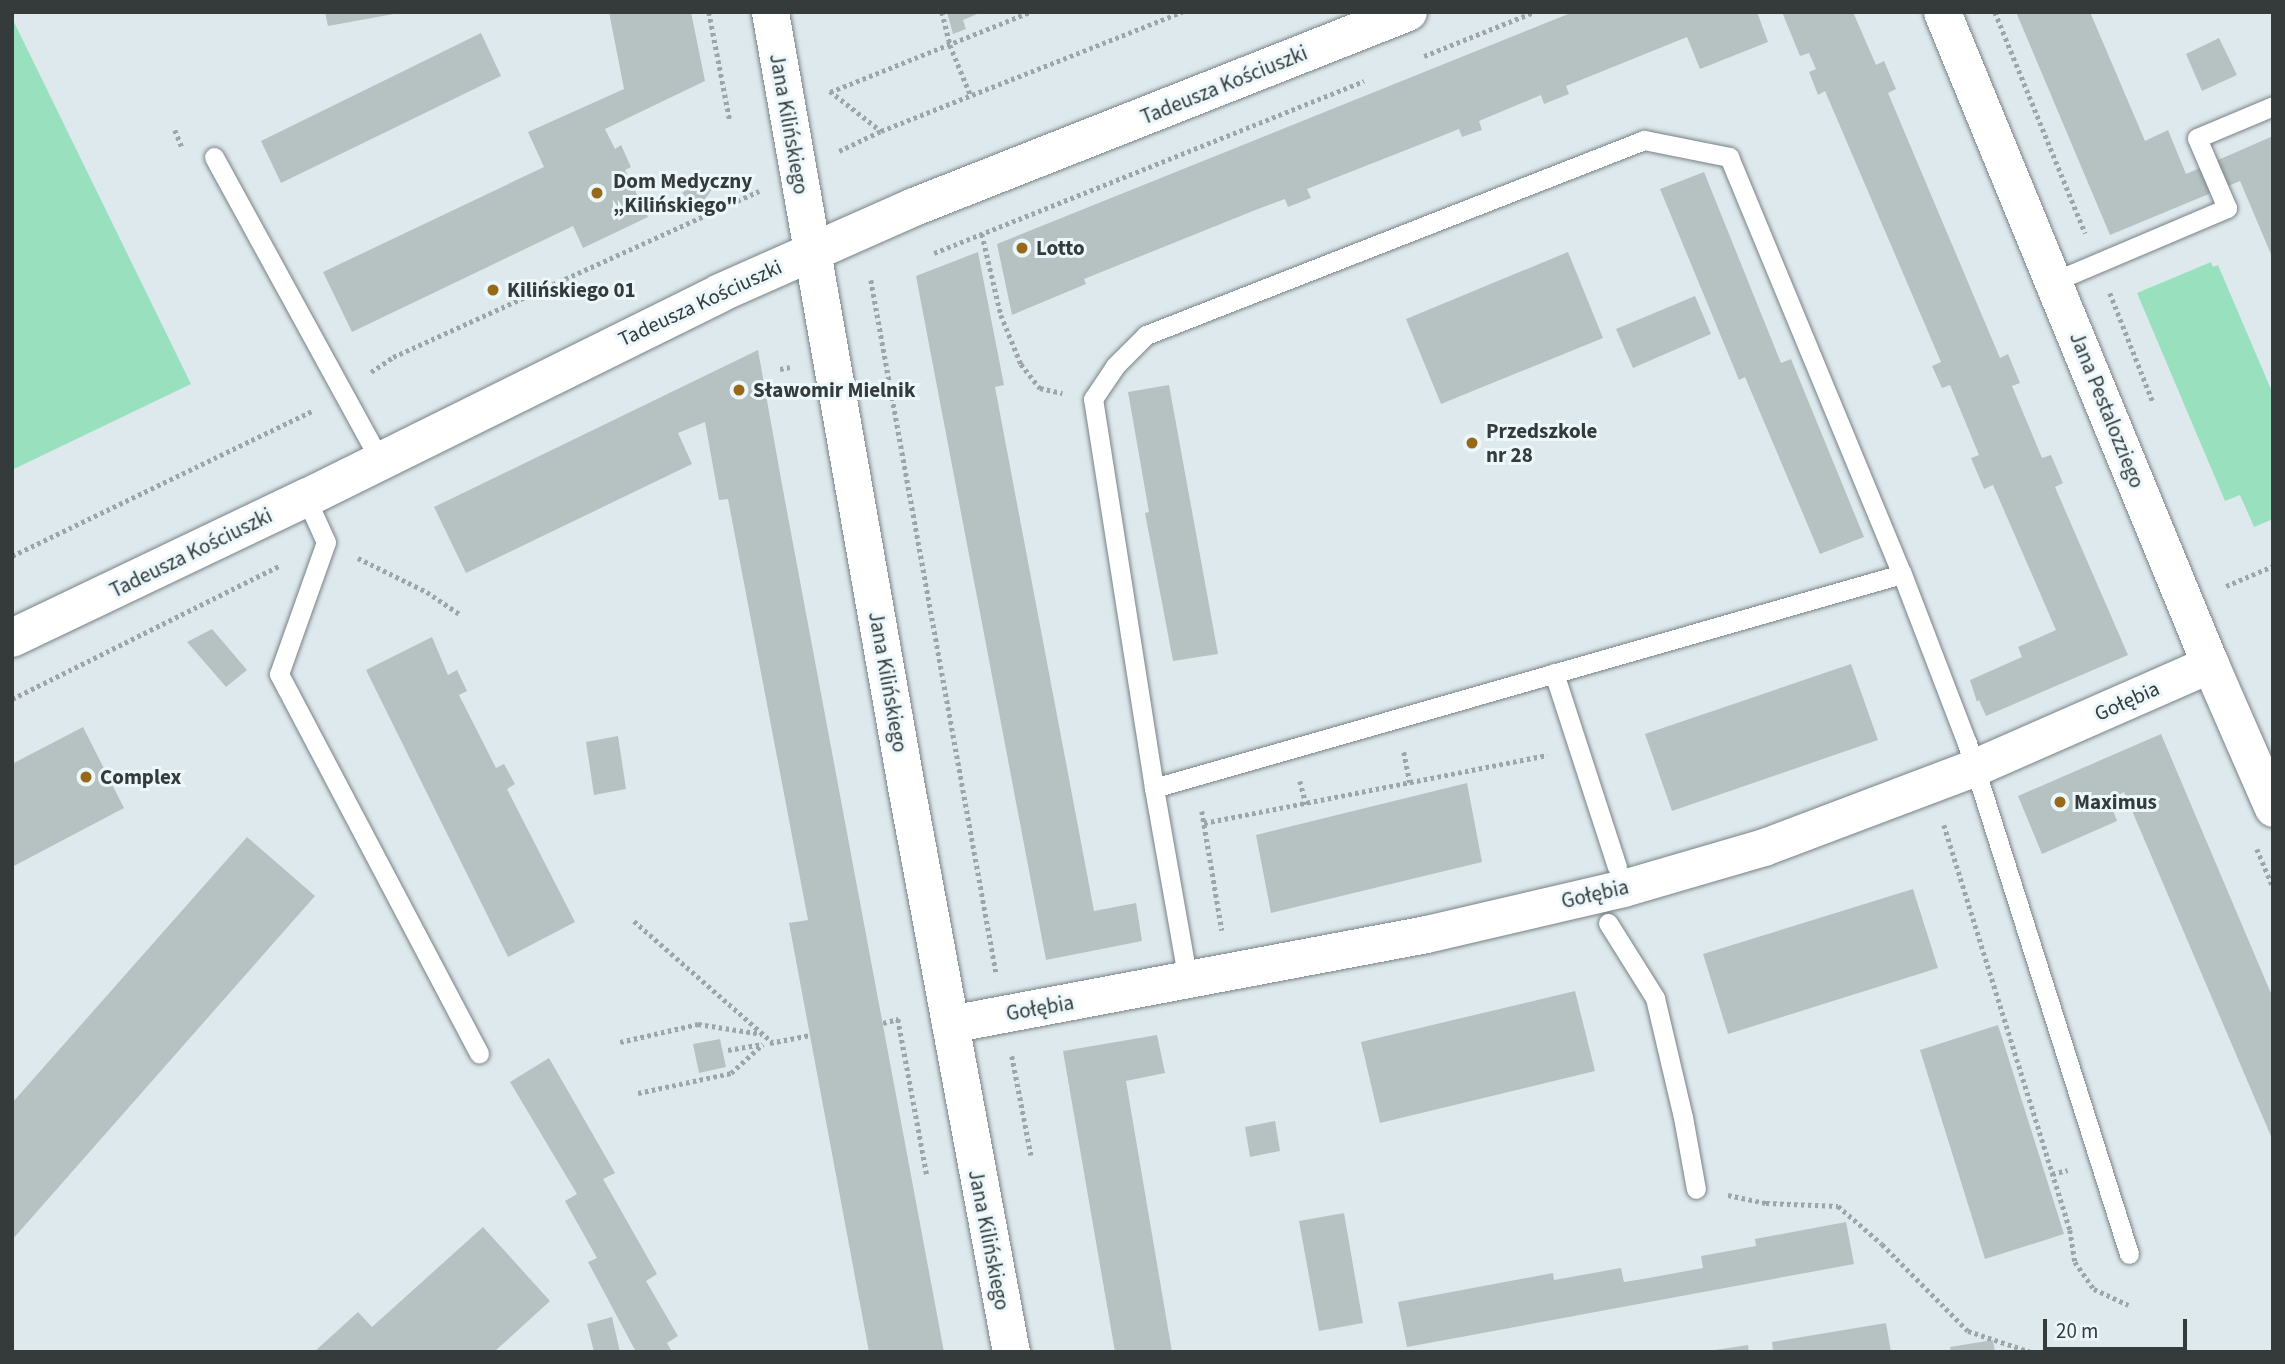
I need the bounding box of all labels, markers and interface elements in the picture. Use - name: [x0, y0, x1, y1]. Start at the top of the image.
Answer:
- street label: Tadeusza Kościuszki: [1137, 40, 1311, 130]
- street label: Jana Kilińskiego: [764, 52, 814, 196]
- place label: Dom Medyczny „Kilińskiego": [613, 168, 752, 218]
- marker: Dom Medyczny „Kilińskiego": [587, 183, 607, 203]
- place label: Lotto: [1036, 235, 1085, 261]
- marker: Lotto: [1014, 240, 1030, 256]
- street label: Tadeusza Kościuszki: [614, 254, 786, 352]
- place label: Kilińskiego 01: [507, 277, 636, 303]
- marker: Kilińskiego 01: [485, 282, 501, 298]
- street label: Jana Pestalozziego: [2064, 328, 2150, 492]
- place label: Sławomir Mielnik: [753, 377, 915, 403]
- marker: Sławomir Mielnik: [731, 382, 747, 398]
- place label: Przedszkole nr 28: [1486, 418, 1597, 468]
- marker: Przedszkole nr 28: [1464, 435, 1480, 451]
- street label: Tadeusza Kościuszki: [106, 503, 276, 603]
- street label: Jana Kilińskiego: [863, 610, 913, 754]
- street label: Gołębia: [2091, 676, 2163, 726]
- place label: Complex: [100, 764, 181, 790]
- marker: Complex: [78, 769, 94, 785]
- place label: Maximus: [2074, 789, 2157, 815]
- marker: Maximus: [2052, 794, 2068, 810]
- street label: Gołębia: [1559, 874, 1631, 914]
- street label: Gołębia: [1004, 990, 1076, 1026]
- street label: Jana Kilińskiego: [963, 1168, 1015, 1312]
- scale bar: [2047, 1304, 2190, 1348]
- text: 20 m: [2056, 1316, 2098, 1346]

